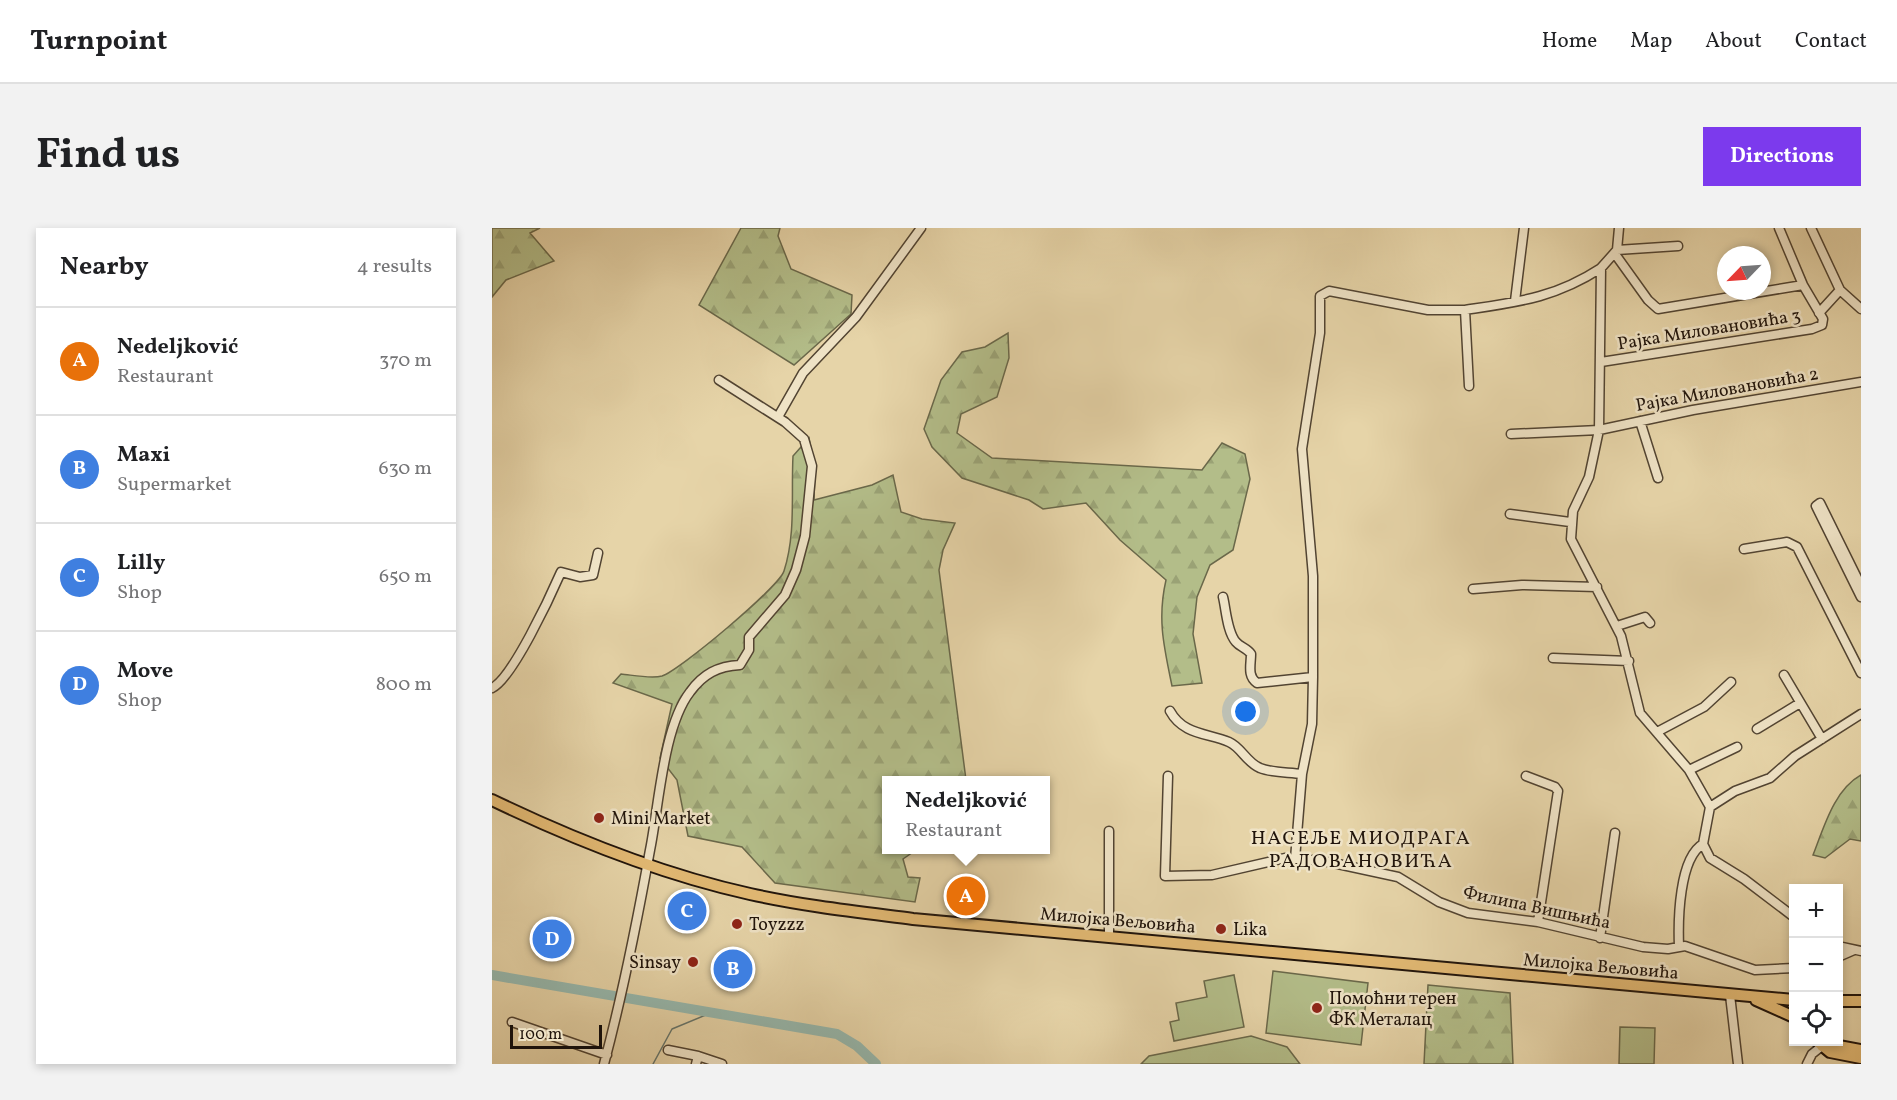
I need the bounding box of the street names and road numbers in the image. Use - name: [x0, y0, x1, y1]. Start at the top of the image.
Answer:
- street label: Рајка Миловановића 3: [1616, 304, 1803, 357]
- street label: Рајка Миловановића 2: [1634, 362, 1821, 419]
- street label: Филипа Вишњића: [1460, 881, 1613, 936]
- street label: Милојка Вељовића: [1039, 902, 1197, 941]
- street label: Милојка Вељовића: [1522, 948, 1680, 987]

